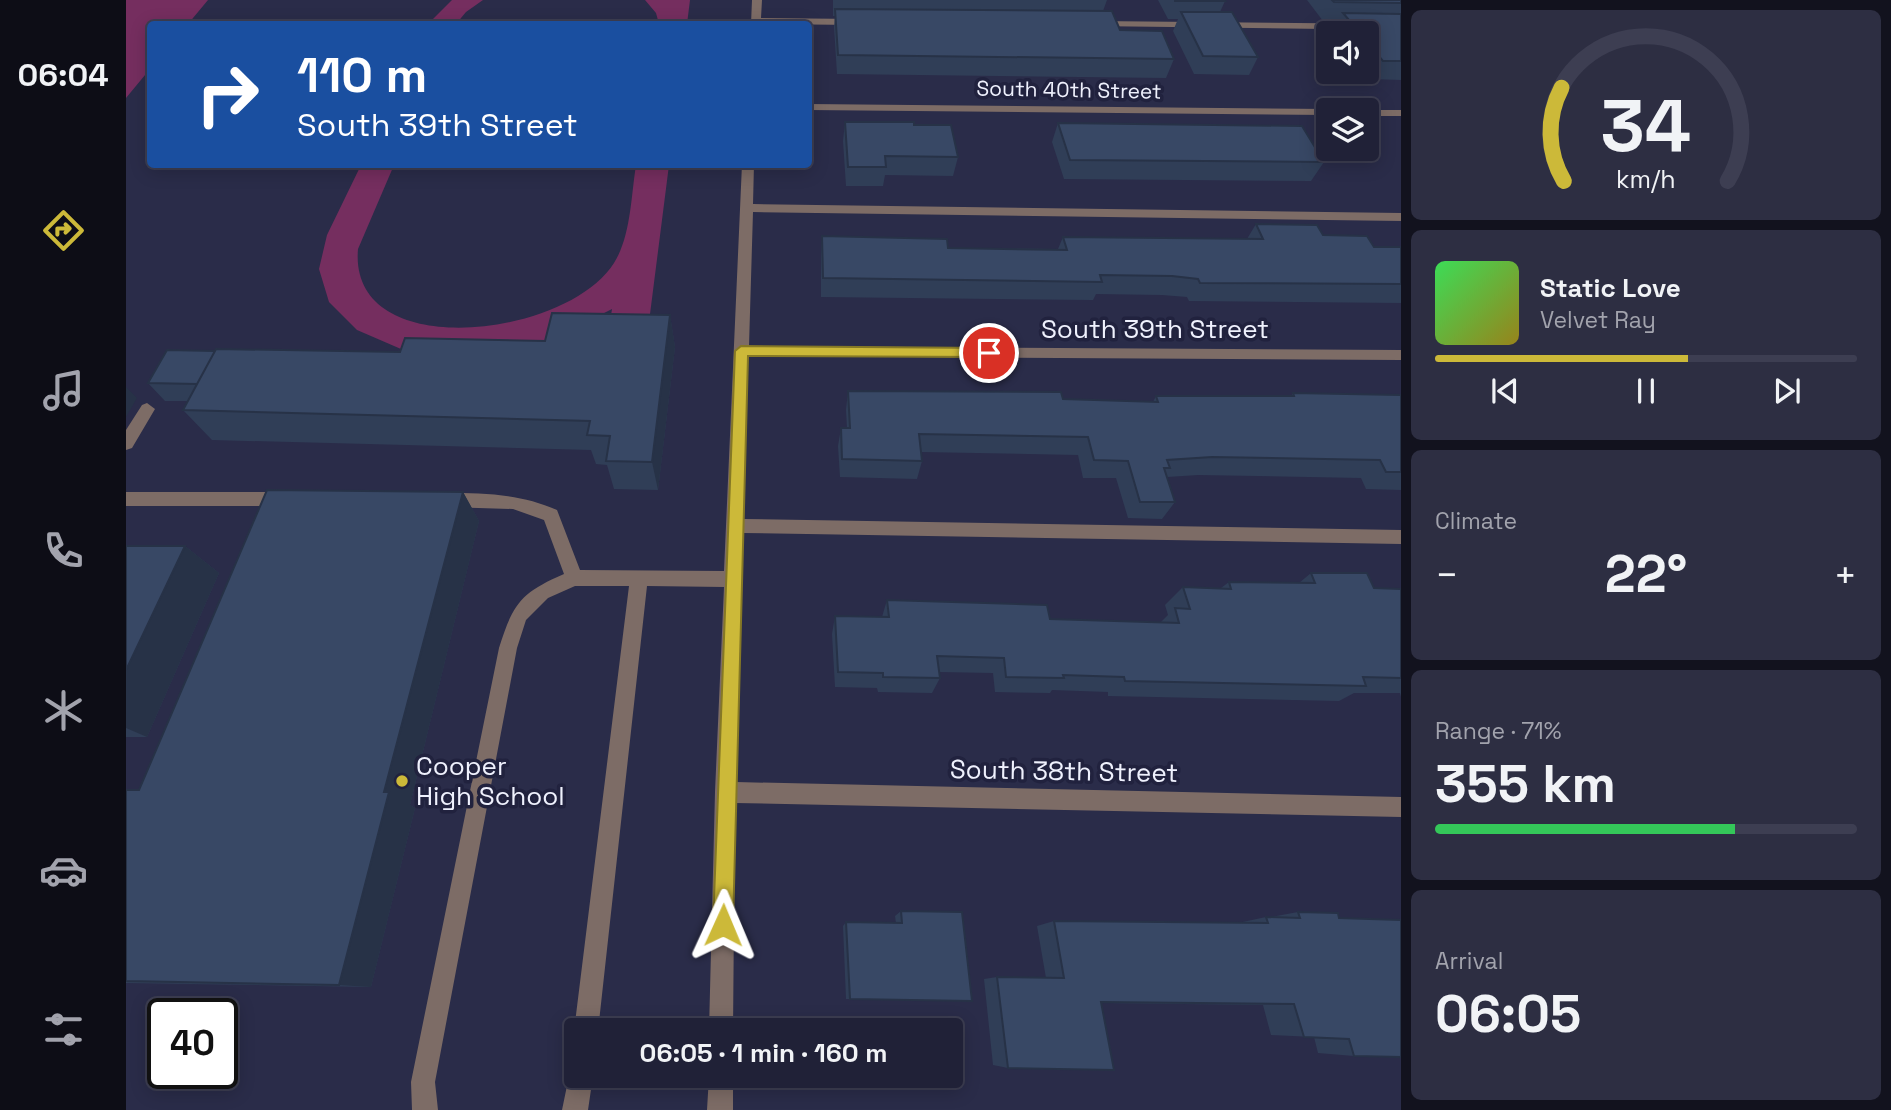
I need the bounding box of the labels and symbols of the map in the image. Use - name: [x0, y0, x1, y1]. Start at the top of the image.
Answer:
- street label: South 40th Street: [976, 74, 1162, 105]
- street label: South 39th Street: [1041, 312, 1269, 346]
- pin: [959, 323, 1019, 383]
- place label: Cooper High School: [416, 749, 565, 813]
- street label: South 38th Street: [950, 752, 1178, 790]
- marker: Cooper High School: [394, 773, 410, 789]
- position arrow: [686, 888, 760, 962]
- speed limit sign: 40: [147, 998, 238, 1089]

